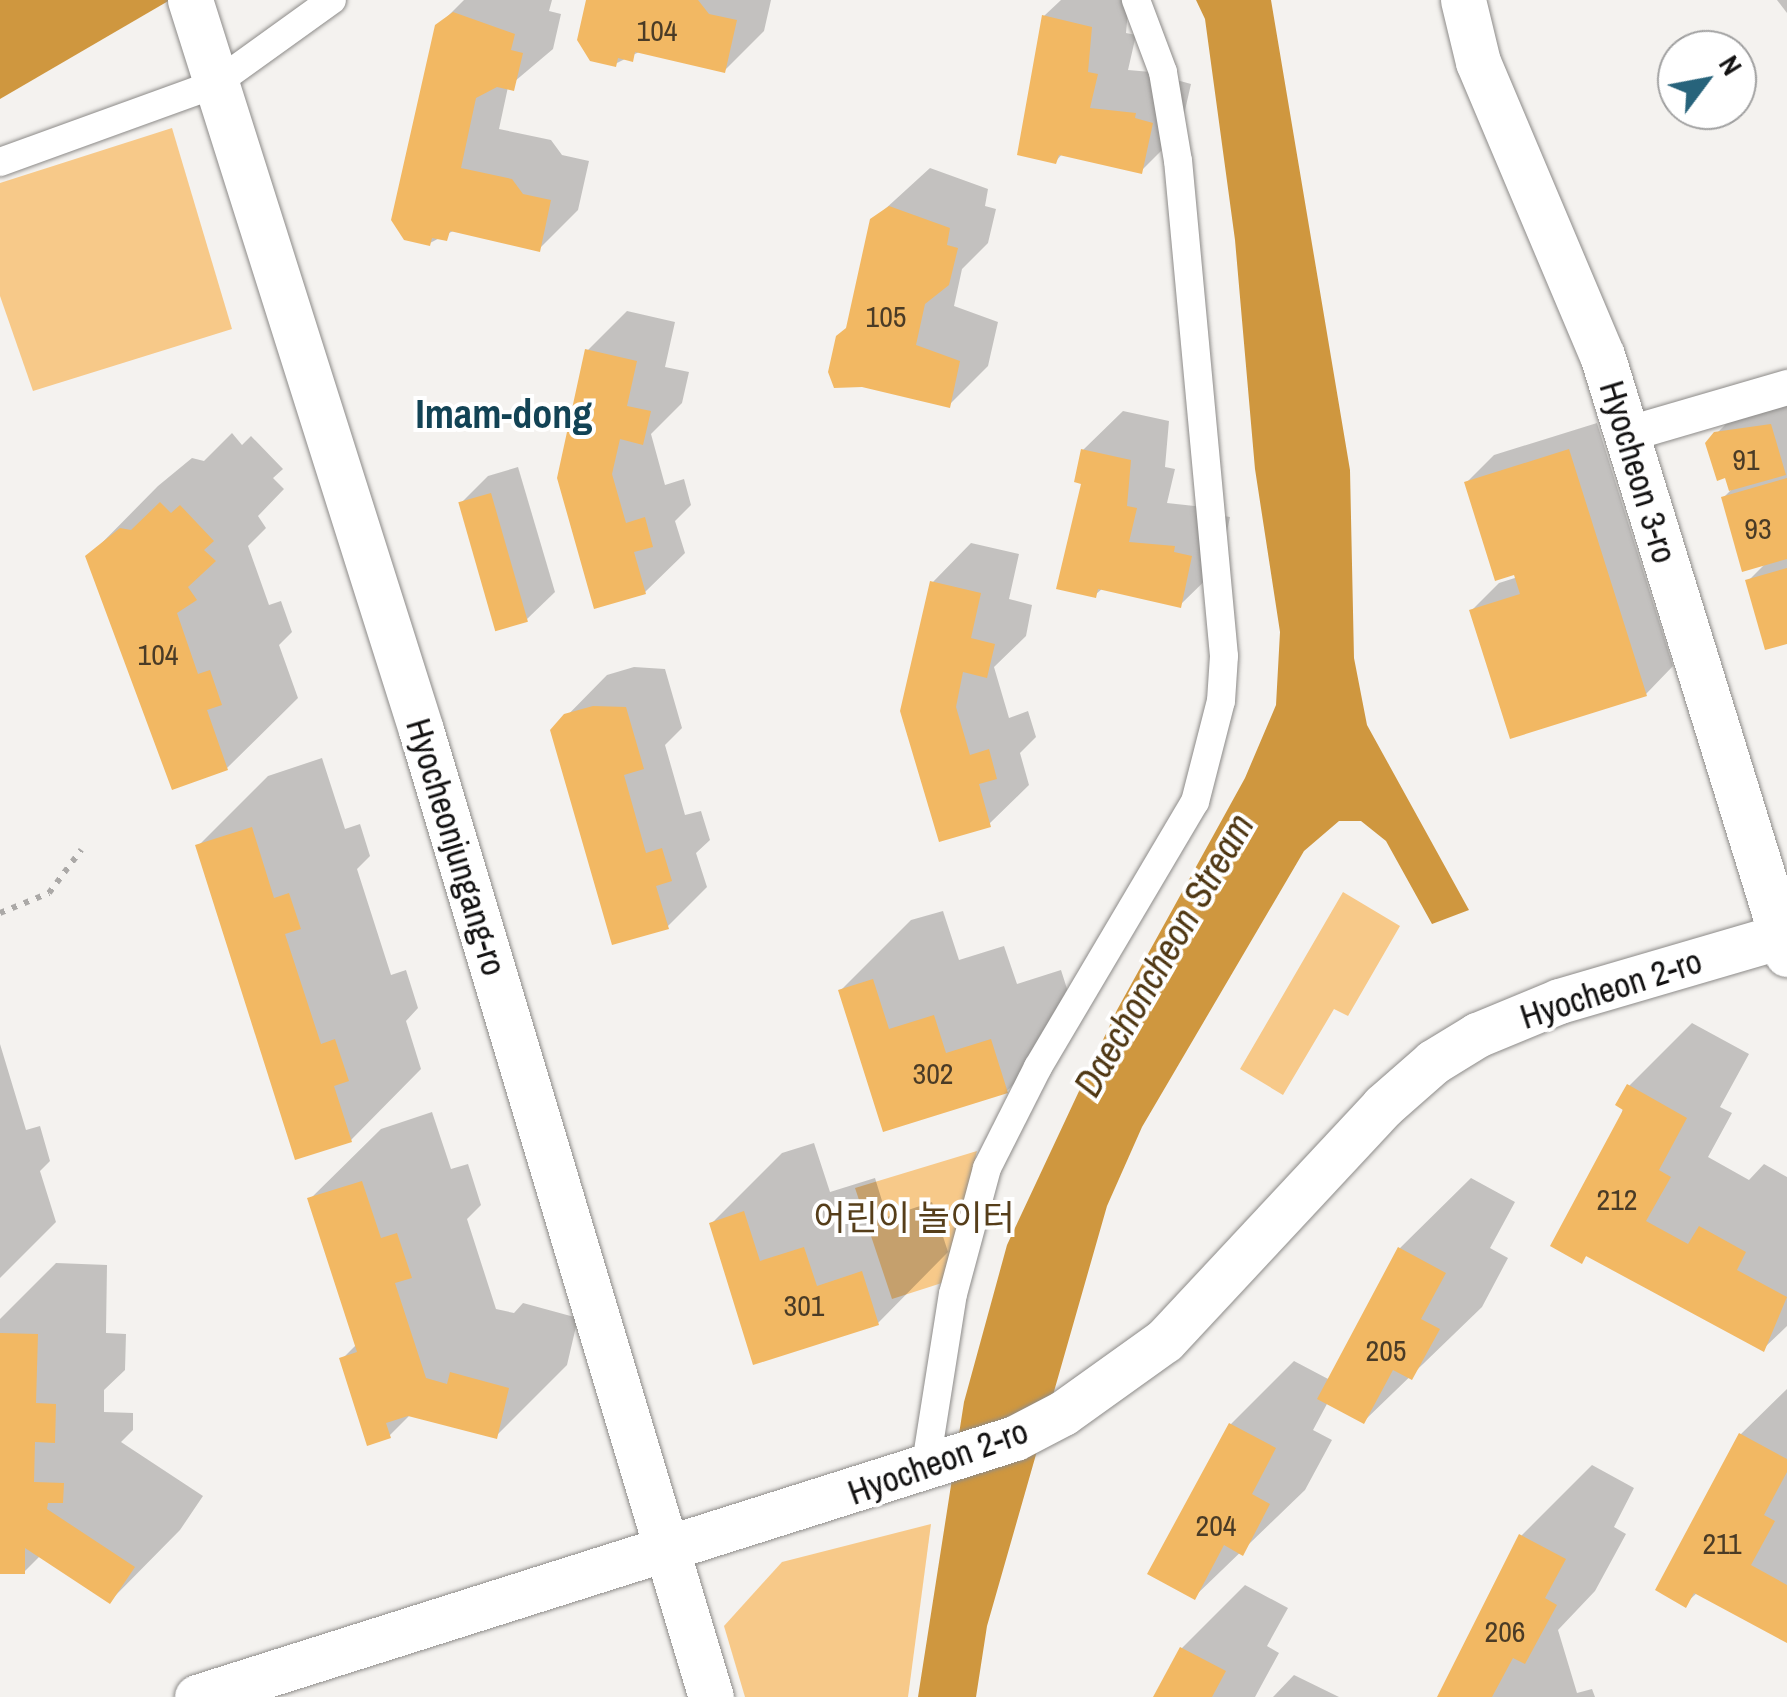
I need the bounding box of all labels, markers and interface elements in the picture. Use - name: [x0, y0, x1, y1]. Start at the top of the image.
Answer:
- house number: 104: [636, 12, 678, 48]
- north arrow: [1657, 30, 1757, 130]
- text: N: [1710, 48, 1751, 82]
- house number: 105: [865, 298, 907, 334]
- street label: Hyocheon 3-ro: [1590, 376, 1686, 568]
- district label: Imam-dong: [416, 390, 592, 438]
- house number: 91: [1732, 441, 1760, 477]
- house number: 93: [1744, 510, 1772, 546]
- house number: 104: [137, 636, 179, 672]
- street label: Hyocheonjungang-ro: [397, 713, 515, 981]
- water label: Daechoncheon Stream: [1065, 806, 1263, 1104]
- street label: Hyocheon 2-ro: [1515, 940, 1707, 1038]
- house number: 302: [912, 1055, 954, 1091]
- house number: 212: [1596, 1181, 1638, 1217]
- park label: 어린이 놀이터: [813, 1197, 1015, 1239]
- house number: 301: [783, 1287, 825, 1323]
- house number: 205: [1365, 1332, 1407, 1368]
- street label: Hyocheon 2-ro: [842, 1410, 1034, 1514]
- house number: 204: [1195, 1507, 1237, 1543]
- house number: 211: [1702, 1525, 1742, 1561]
- house number: 206: [1484, 1613, 1526, 1649]

